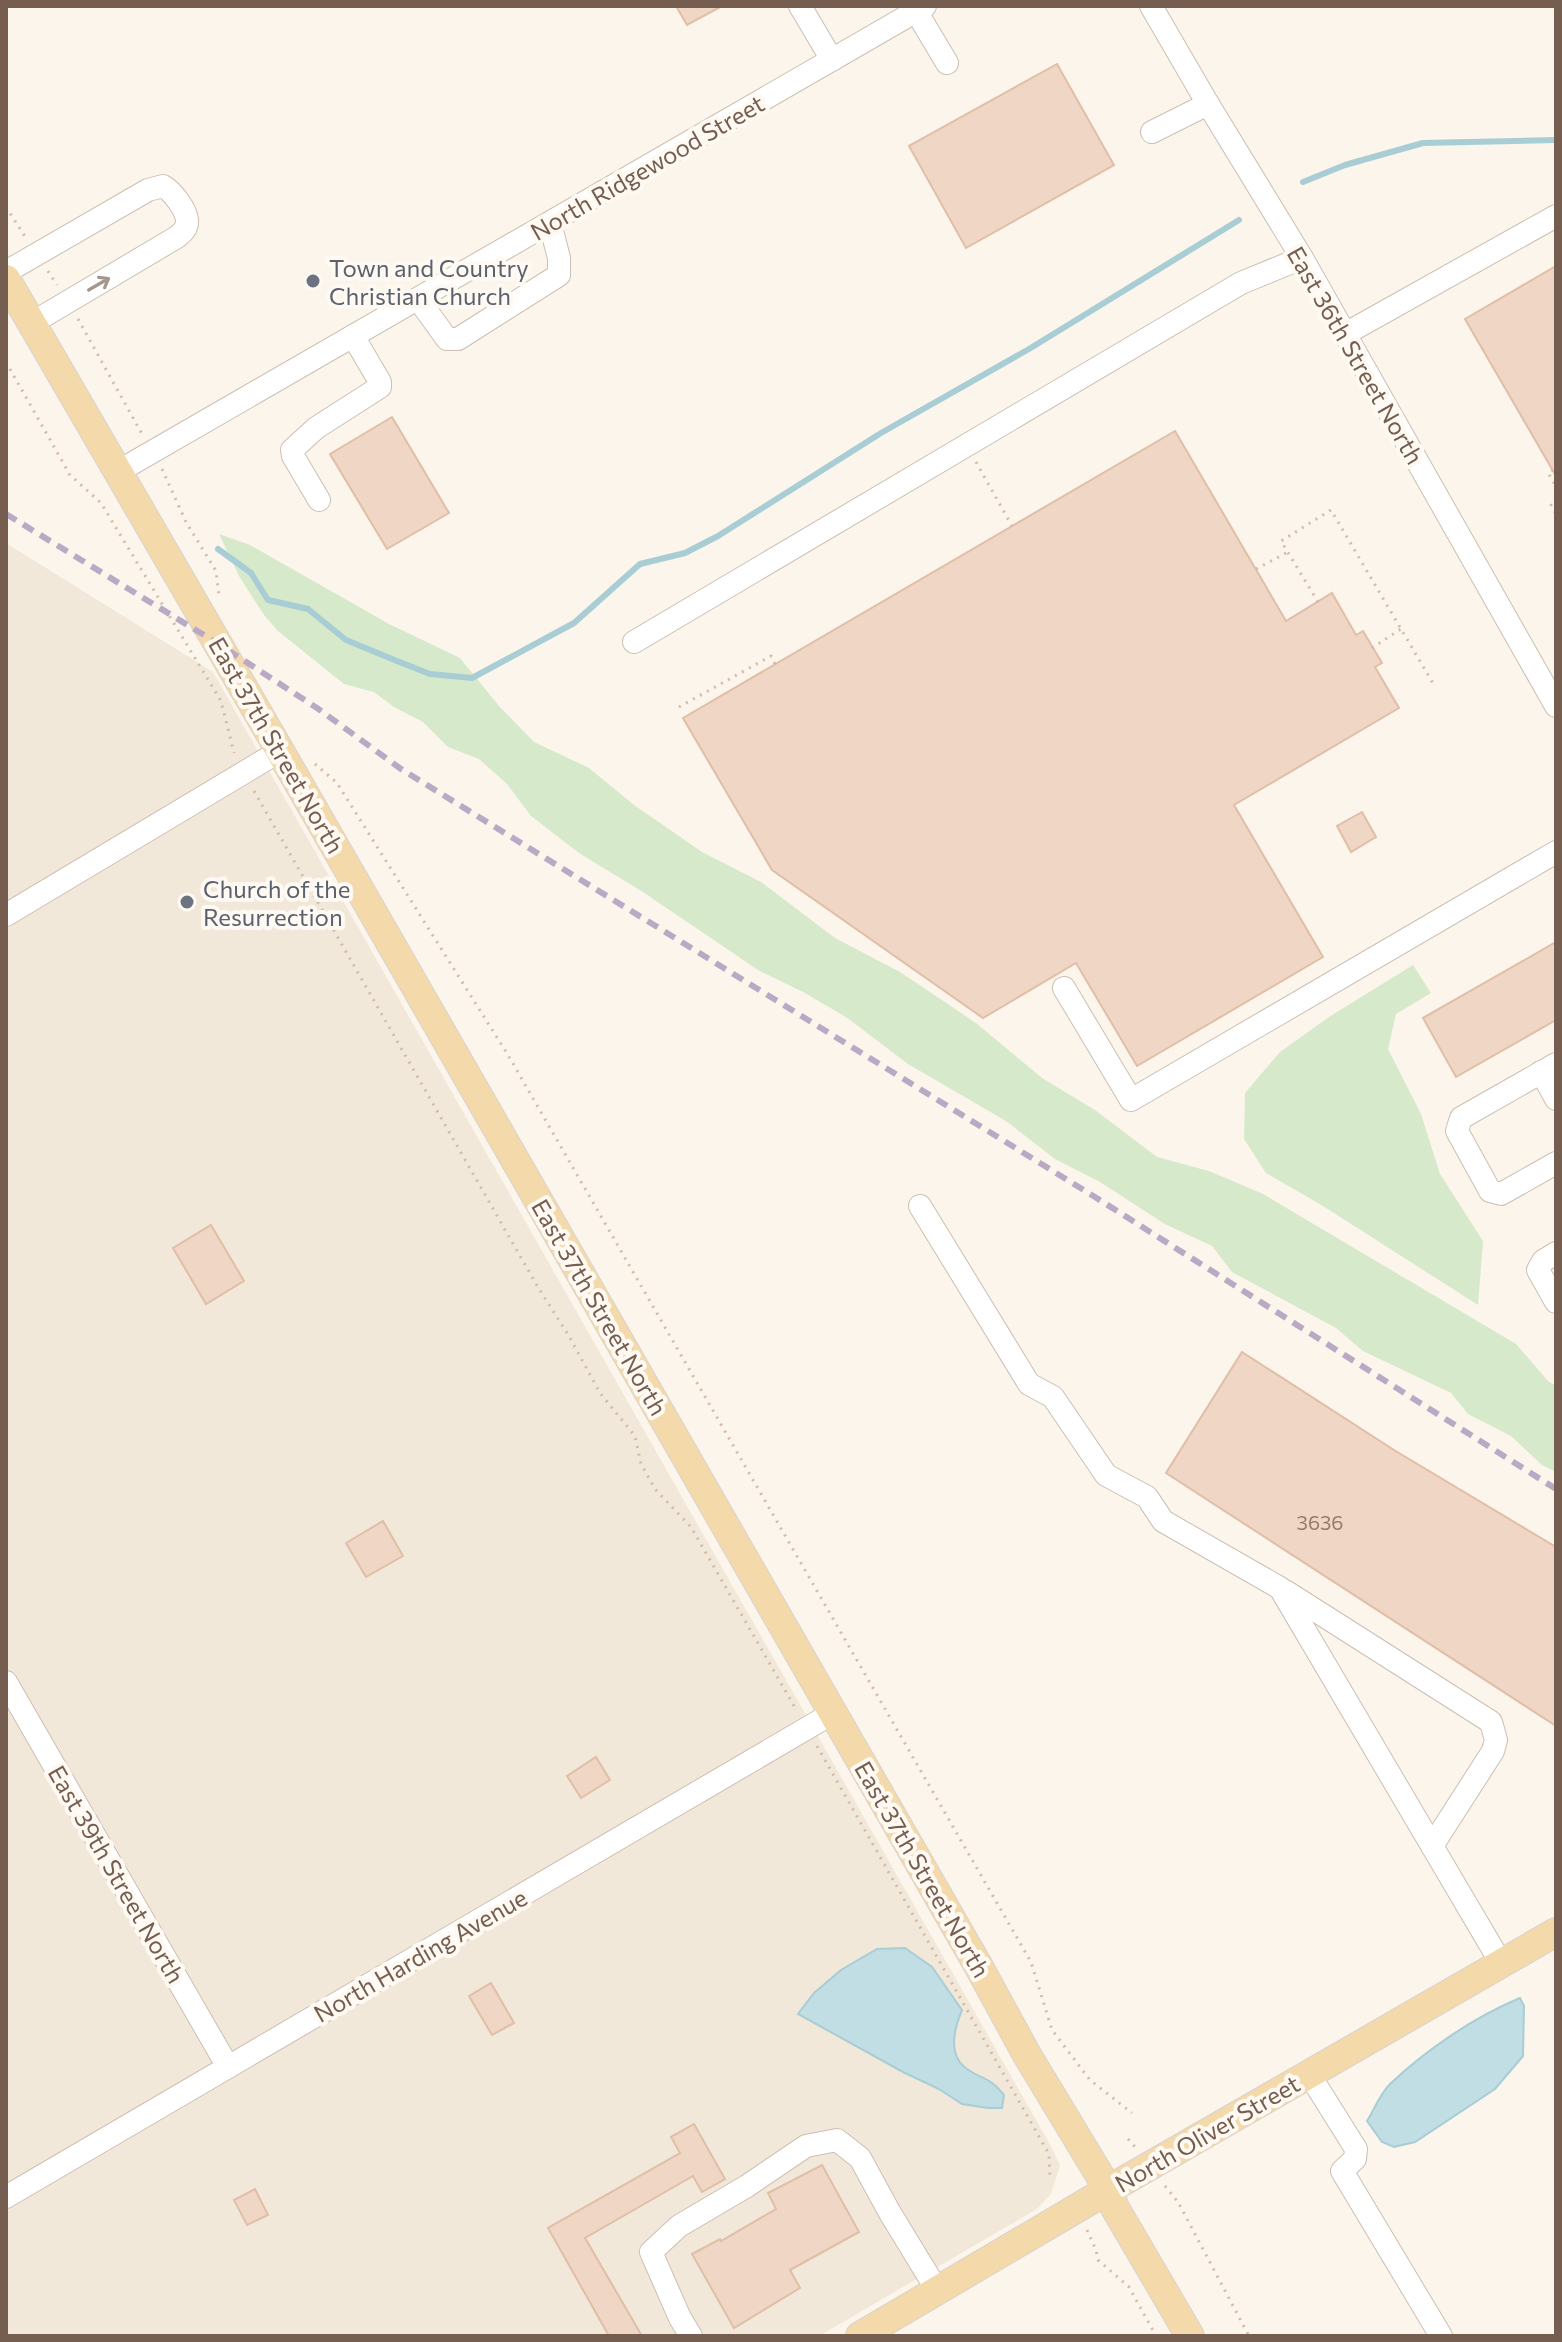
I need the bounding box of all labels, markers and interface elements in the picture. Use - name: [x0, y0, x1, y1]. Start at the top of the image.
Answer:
- street label: North Ridgewood Street: [525, 88, 769, 246]
- street label: East 36th Street North: [1282, 241, 1430, 469]
- place label: Town and Country Christian Church: [329, 253, 529, 310]
- marker: Town and Country Christian Church: [304, 272, 322, 290]
- one-way arrow: [87, 276, 110, 292]
- street label: East 37th Street North: [203, 632, 351, 858]
- place label: Church of the Resurrection: [203, 874, 350, 931]
- marker: Church of the Resurrection: [178, 893, 196, 911]
- street label: East 37th Street North: [526, 1194, 674, 1420]
- house number: 3636: [1296, 1510, 1344, 1534]
- street label: East 37th Street North: [849, 1756, 997, 1982]
- street label: East 39th Street North: [43, 1760, 191, 1988]
- street label: North Harding Avenue: [308, 1882, 532, 2028]
- street label: North Oliver Street: [1109, 2068, 1305, 2198]

